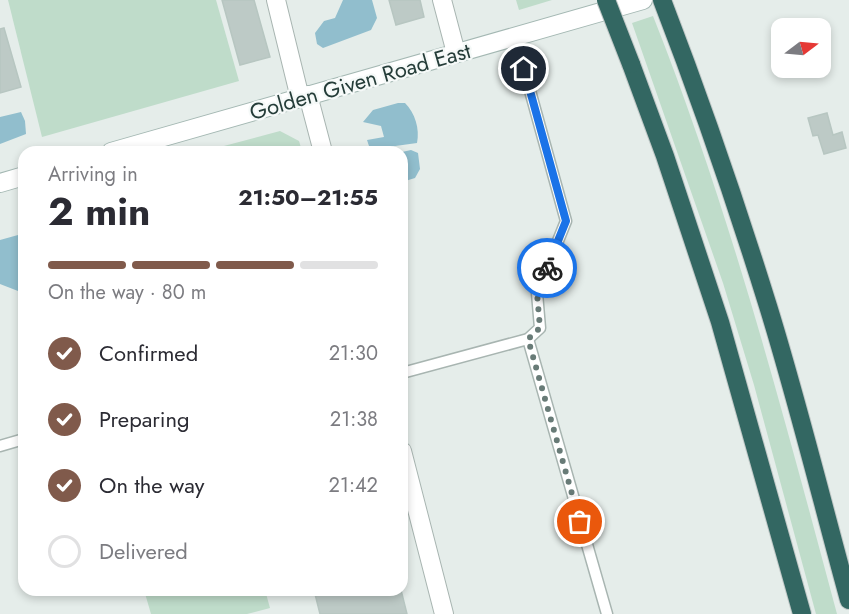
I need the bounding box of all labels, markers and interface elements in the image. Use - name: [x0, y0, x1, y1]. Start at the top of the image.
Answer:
- north arrow: [771, 18, 831, 78]
- map controls: [771, 18, 831, 78]
- street label: Golden Given Road East: [246, 34, 475, 128]
- pin: [498, 43, 549, 94]
- icon: home: [507, 52, 540, 85]
- text: Arriving in: [48, 160, 138, 189]
- text: 21:50–21:55: [238, 181, 378, 213]
- text: 2 min: [48, 183, 150, 240]
- courier: [517, 238, 577, 298]
- icon: bike: [531, 252, 564, 285]
- text: On the way · 80 m: [48, 278, 206, 307]
- icon: check: [48, 337, 81, 370]
- text: Confirmed: [99, 337, 198, 369]
- text: 21:30: [329, 339, 378, 368]
- icon: check: [48, 403, 81, 436]
- text: Preparing: [99, 403, 190, 435]
- text: 21:38: [330, 405, 378, 434]
- icon: check: [48, 469, 81, 502]
- text: On the way: [99, 469, 204, 501]
- text: 21:42: [329, 471, 378, 500]
- pin: [554, 496, 605, 547]
- icon: bag: [563, 505, 596, 538]
- text: Delivered: [99, 535, 188, 567]

